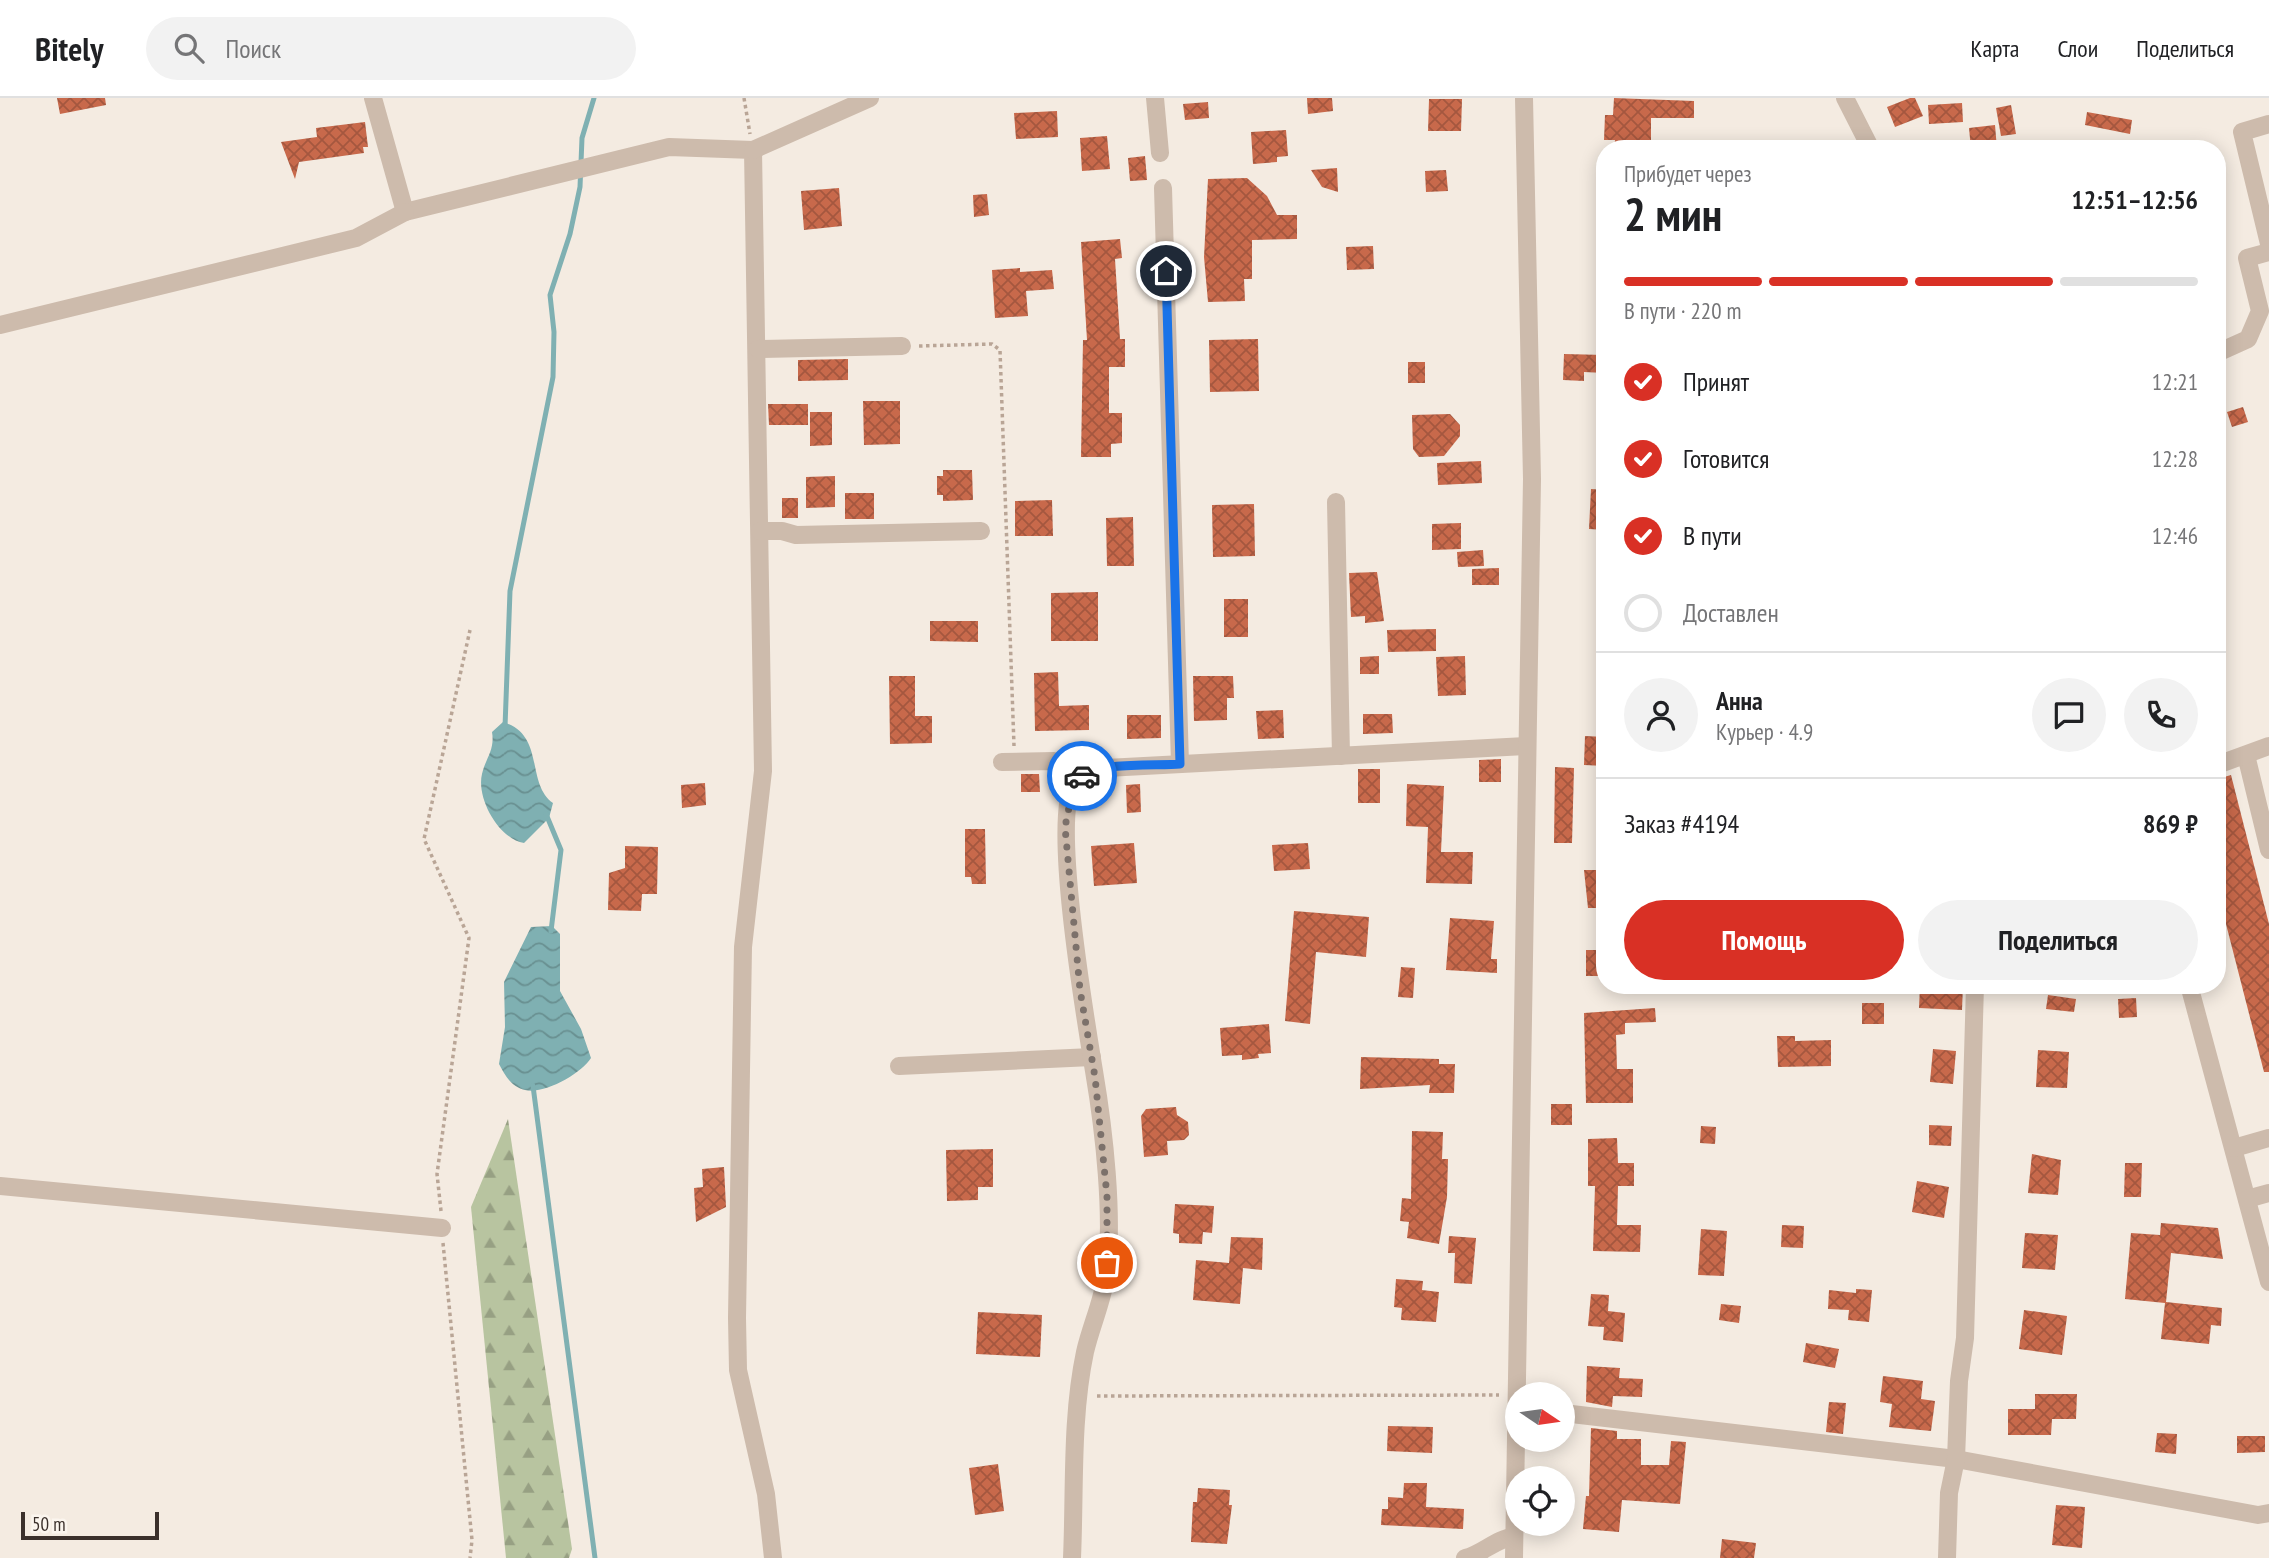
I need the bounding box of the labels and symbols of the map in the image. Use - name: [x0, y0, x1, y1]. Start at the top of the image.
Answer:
- pin: [1136, 241, 1196, 301]
- courier: [1047, 741, 1117, 811]
- pin: [1077, 1233, 1137, 1293]
- north arrow: [1505, 1382, 1575, 1452]
- scale bar: [21, 1509, 159, 1541]

